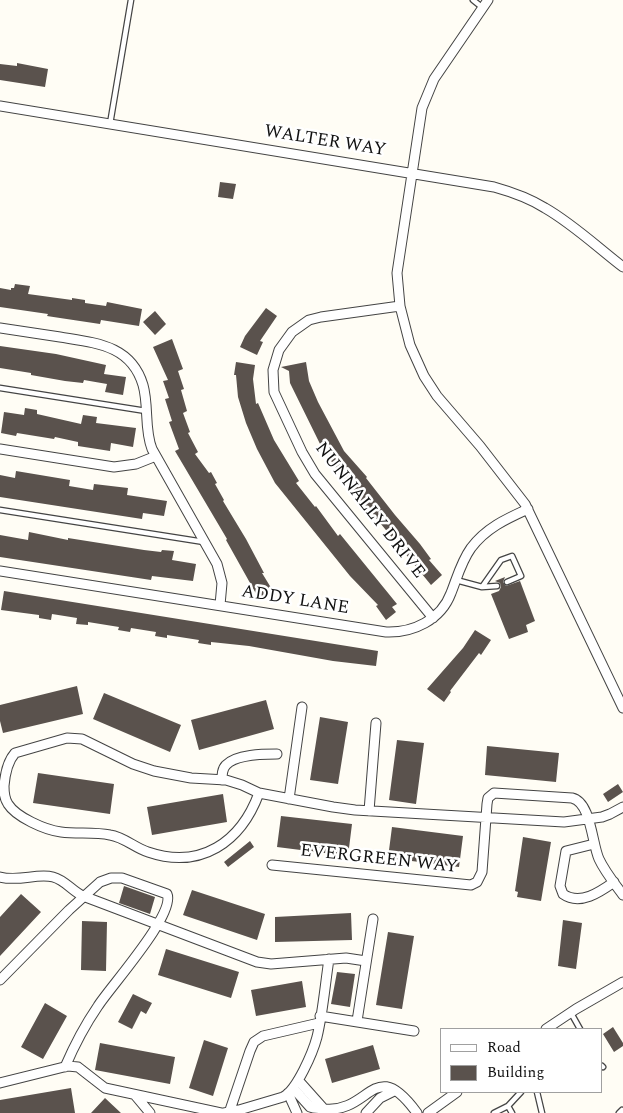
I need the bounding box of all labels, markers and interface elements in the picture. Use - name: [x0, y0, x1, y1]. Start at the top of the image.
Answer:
- street label: WALTER WAY: [263, 122, 387, 162]
- street label: NUNNALLY DRIVE: [309, 439, 429, 583]
- street label: ADDY LANE: [240, 582, 350, 620]
- street label: EVERGREEN WAY: [299, 841, 459, 879]
- legend: [440, 1028, 603, 1093]
- text: Road: [487, 1036, 521, 1059]
- text: Building: [487, 1061, 544, 1084]

